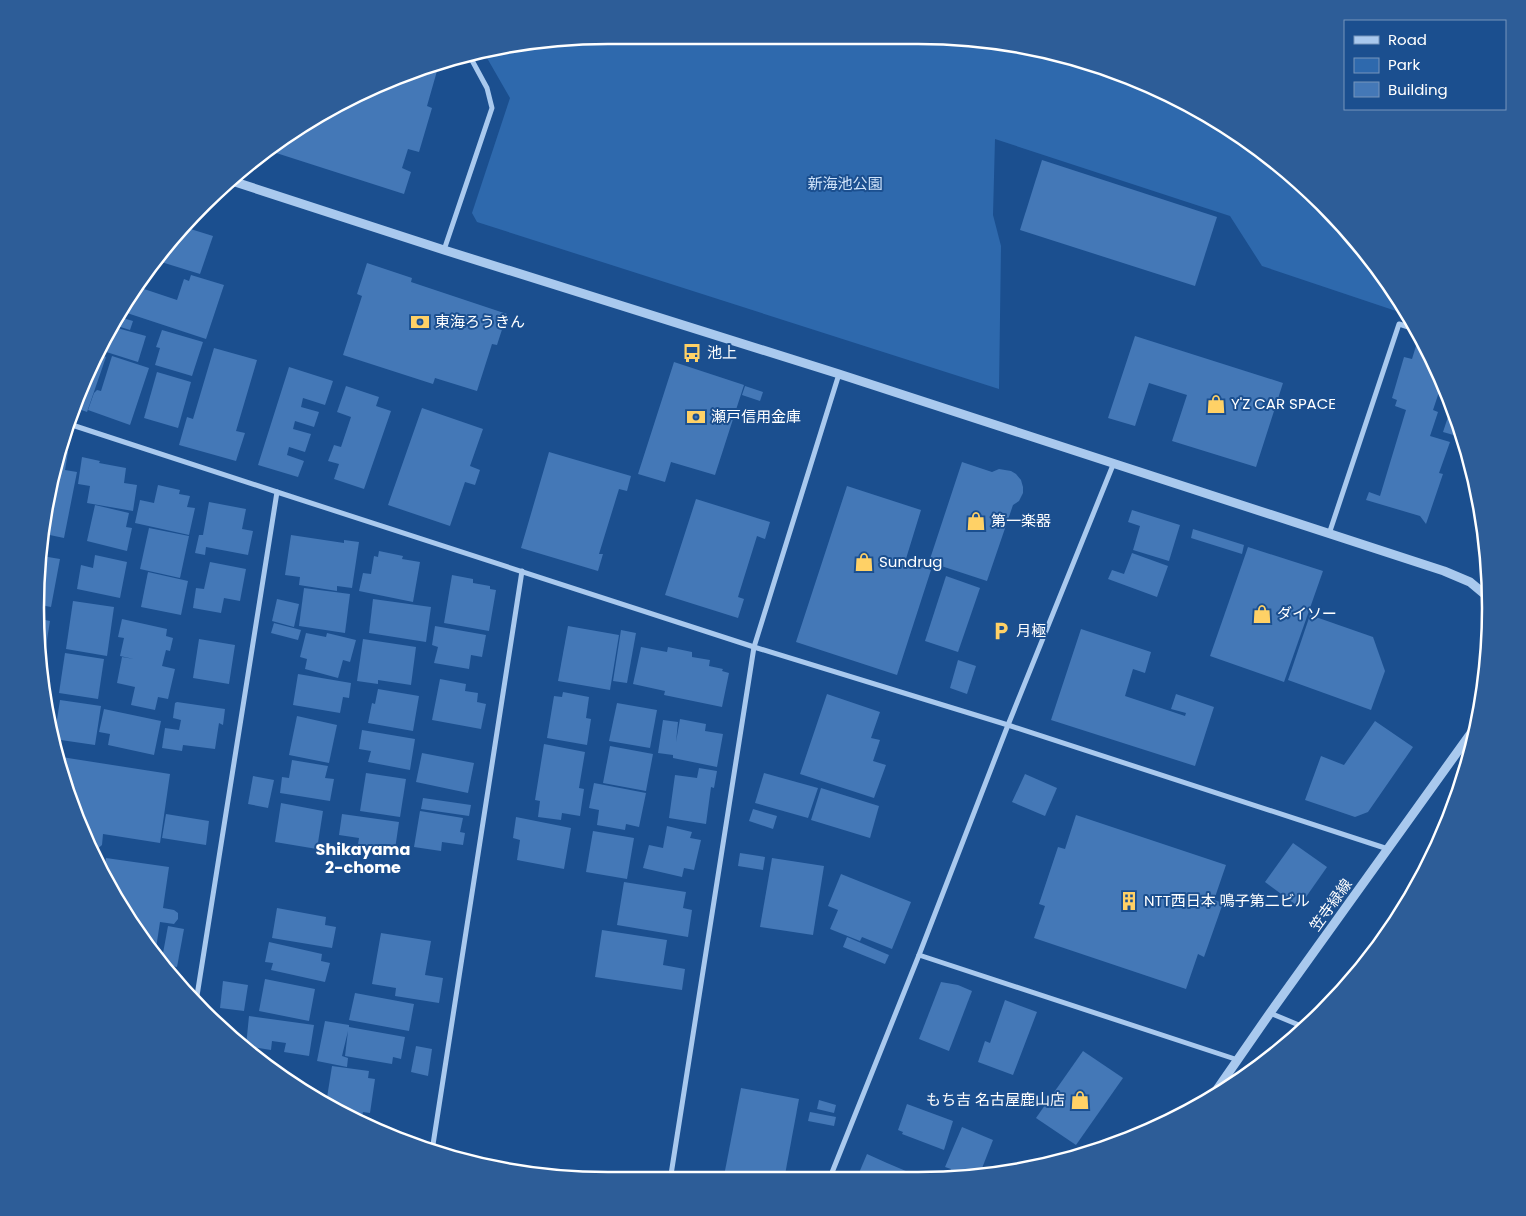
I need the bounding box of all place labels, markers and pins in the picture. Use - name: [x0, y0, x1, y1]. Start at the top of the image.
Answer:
- bank icon: 東海ろうきん: [409, 311, 431, 333]
- place label: 東海ろうきん: [435, 311, 525, 332]
- bus stop icon: 池上: [681, 342, 703, 364]
- place label: 池上: [707, 342, 737, 363]
- shop icon: Y'Z CAR SPACE: [1205, 393, 1227, 415]
- place label: Y'Z CAR SPACE: [1231, 393, 1336, 414]
- bank icon: 瀬戸信用金庫: [685, 406, 707, 428]
- place label: 瀬戸信用金庫: [711, 406, 801, 427]
- shop icon: 第一楽器: [965, 510, 987, 532]
- place label: 第一楽器: [991, 510, 1051, 531]
- shop icon: Sundrug: [853, 551, 875, 573]
- place label: Sundrug: [879, 551, 942, 572]
- shop icon: ダイソー: [1251, 603, 1273, 625]
- place label: ダイソー: [1277, 603, 1337, 624]
- parking icon: 月極: [990, 620, 1012, 642]
- place label: 月極: [1016, 620, 1046, 641]
- building icon: NTT西日本 鳴子第二ビル: [1118, 890, 1140, 912]
- place label: NTT西日本 鳴子第二ビル: [1144, 890, 1310, 911]
- place label: もち吉 名古屋鹿山店: [926, 1089, 1065, 1110]
- shop icon: もち吉 名古屋鹿山店: [1069, 1089, 1091, 1111]

